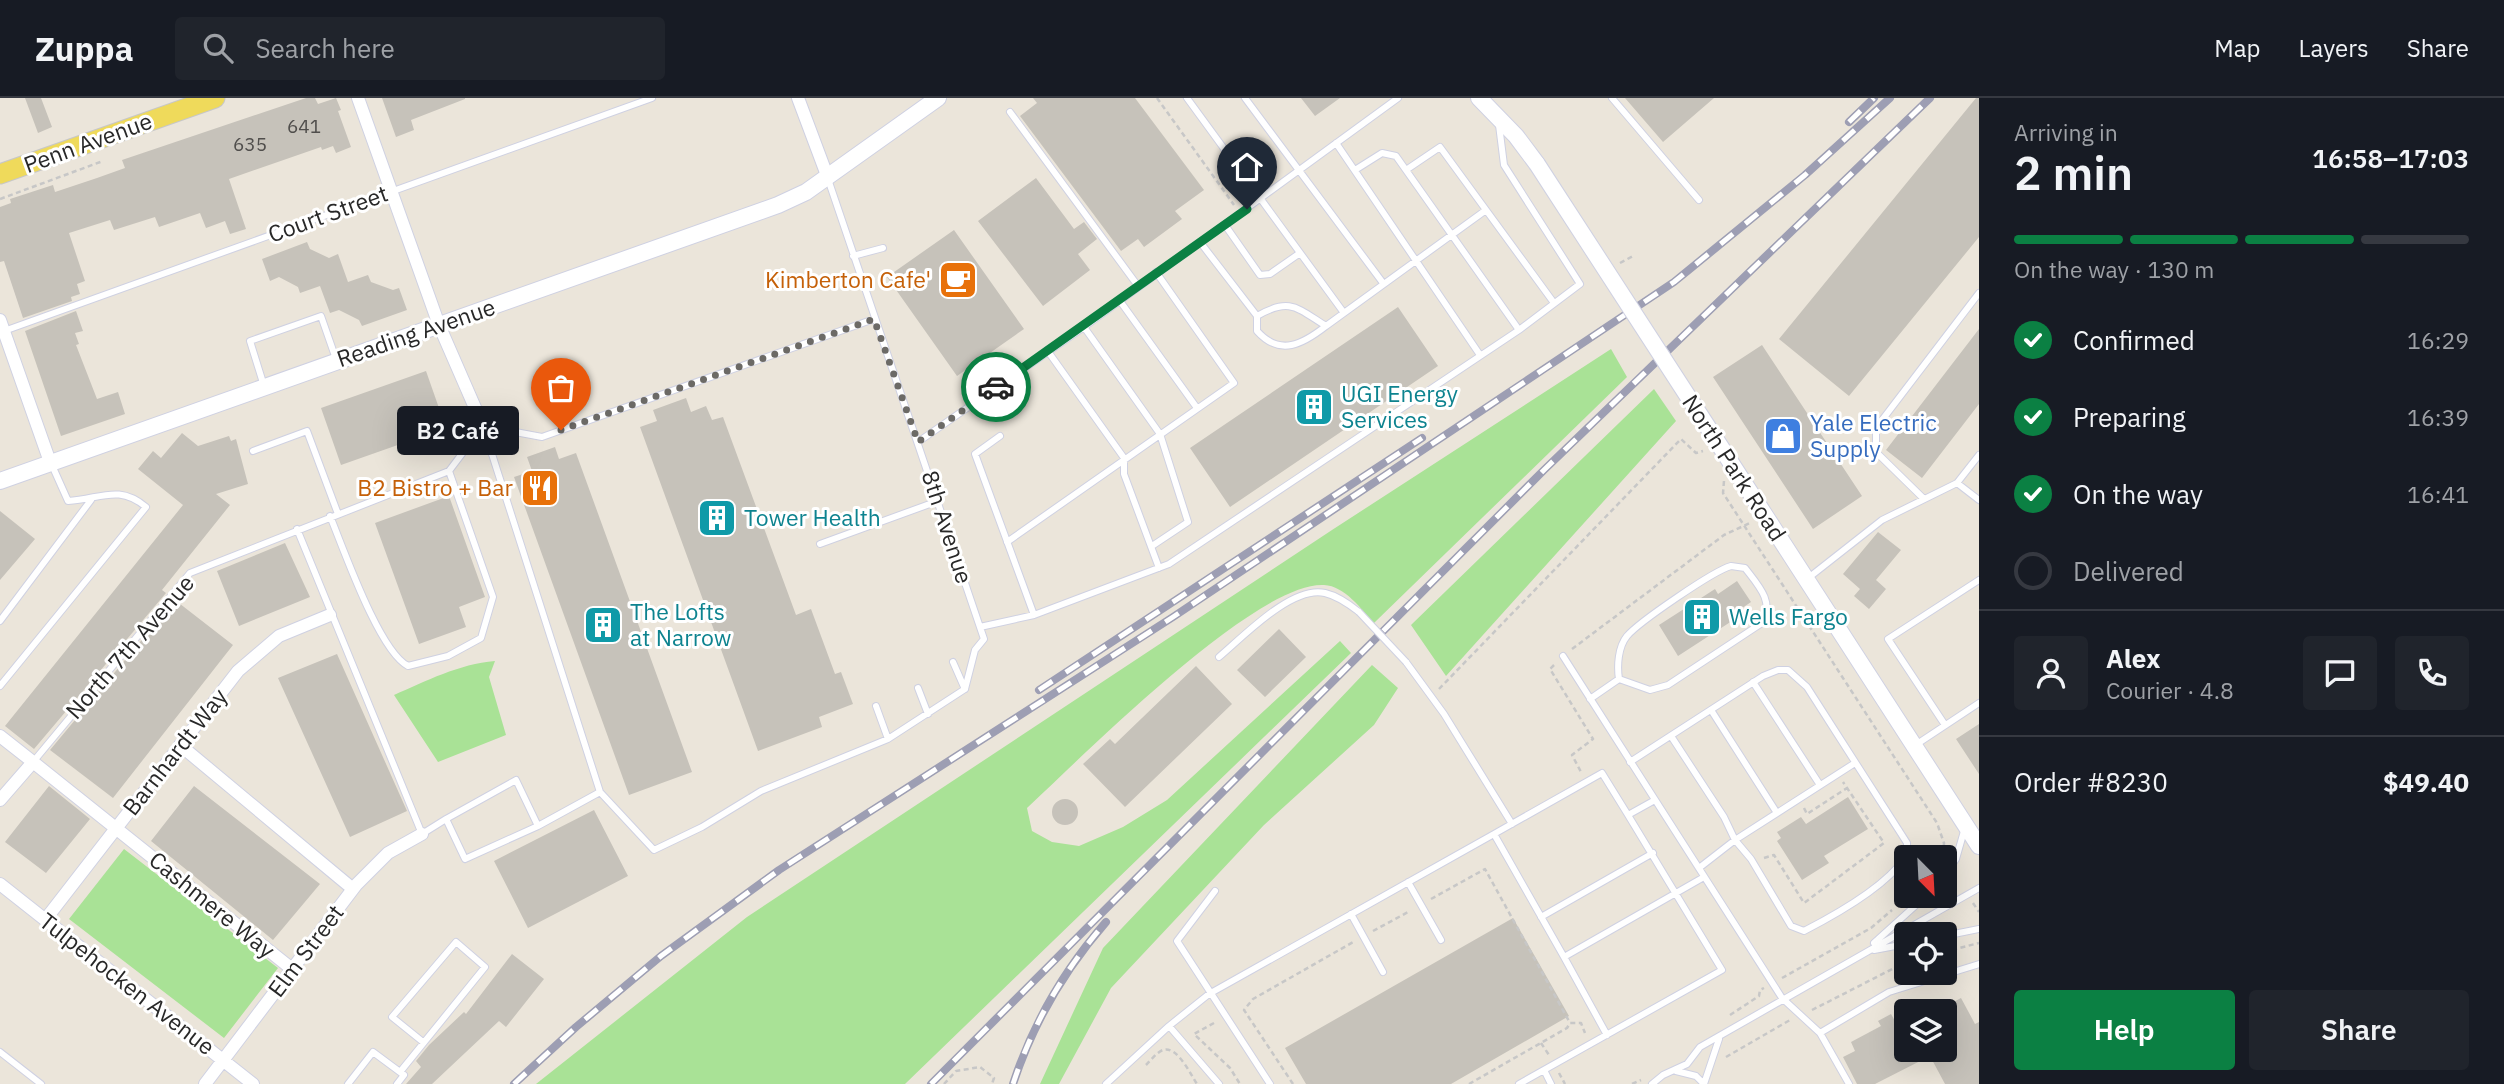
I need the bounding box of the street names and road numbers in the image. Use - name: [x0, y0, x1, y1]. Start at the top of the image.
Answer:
- street label: Penn Avenue: [19, 105, 156, 179]
- street label: Court Street: [264, 178, 392, 249]
- street label: Reading Avenue: [332, 291, 499, 373]
- street label: North Park Road: [1676, 388, 1793, 547]
- street label: 8th Avenue: [916, 466, 980, 587]
- street label: North 7th Avenue: [58, 568, 200, 725]
- street label: Barnhardt Way: [115, 681, 234, 821]
- street label: Cashmere Way: [143, 844, 282, 965]
- street label: Elm Street: [261, 898, 350, 1003]
- street label: Tulpehocken Avenue: [34, 905, 221, 1061]

